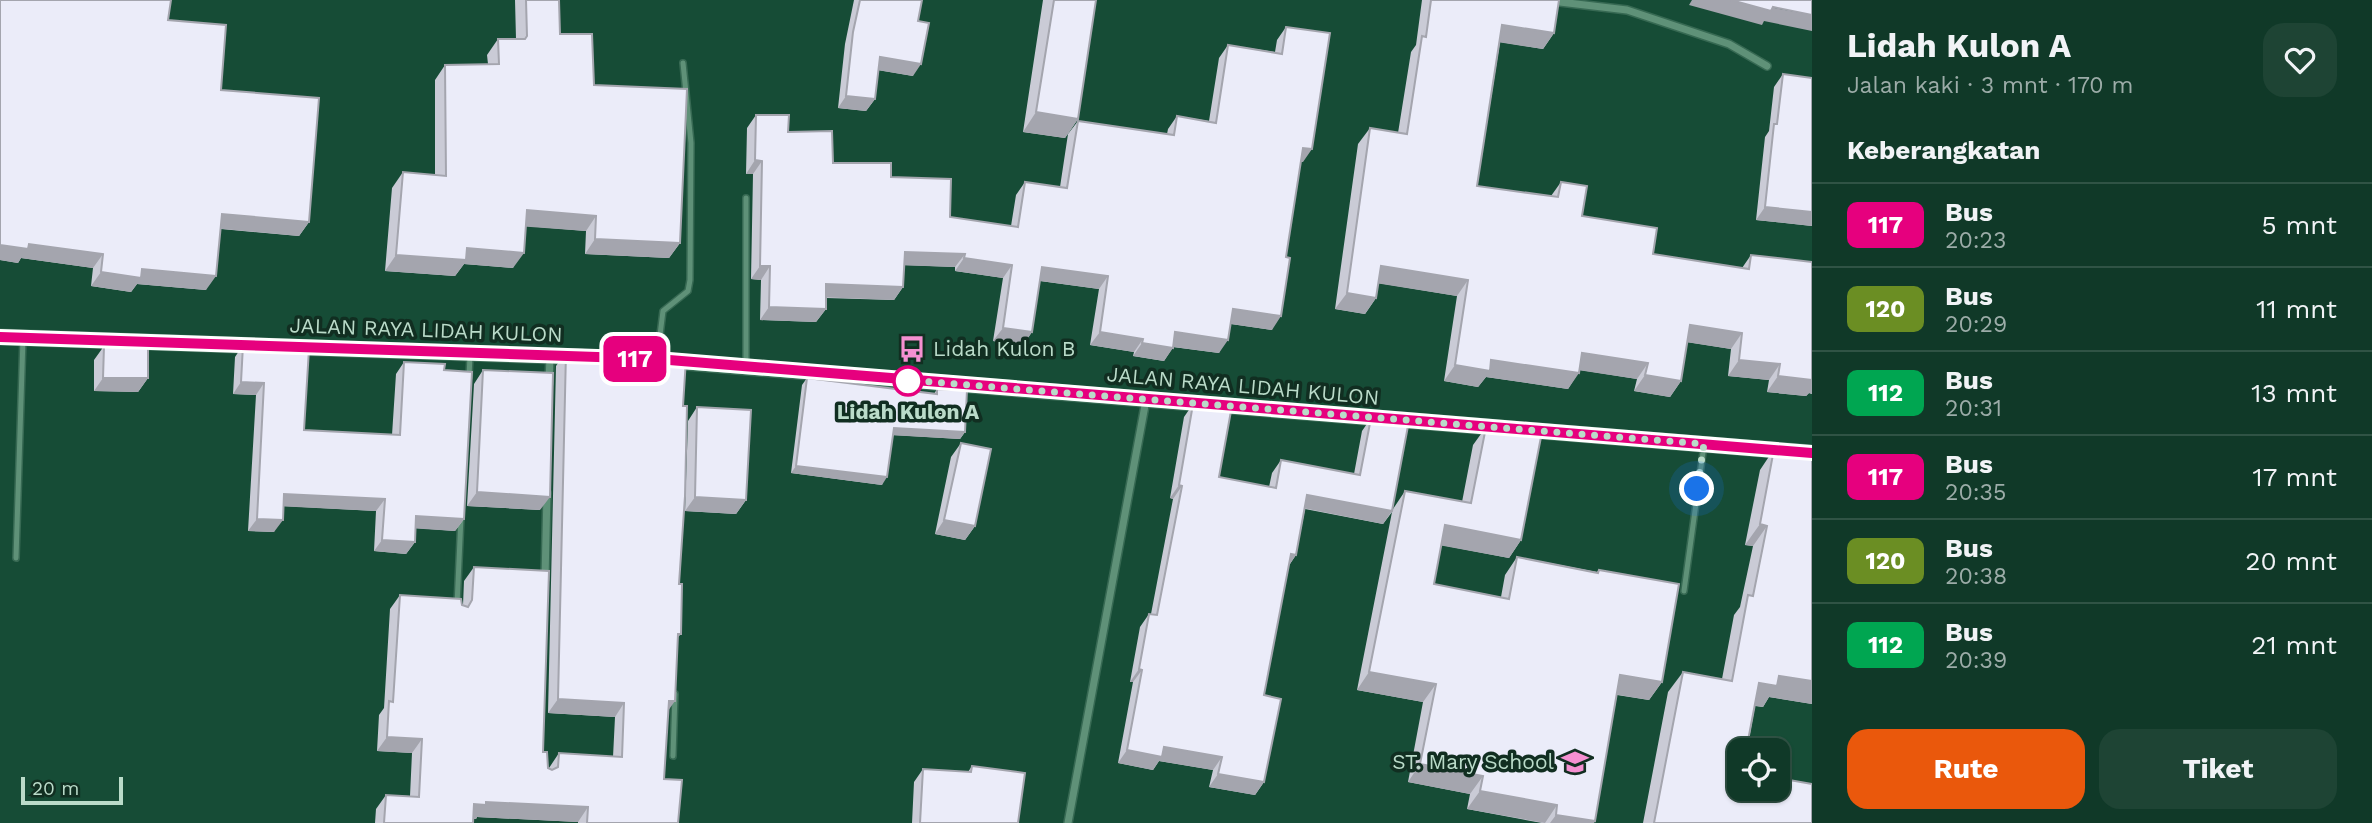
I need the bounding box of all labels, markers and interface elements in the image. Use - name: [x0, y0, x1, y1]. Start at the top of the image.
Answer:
- button: heart: [2263, 23, 2337, 97]
- text: Lidah Kulon A: [1847, 26, 2071, 65]
- text: Jalan kaki · 3 mnt · 170 m: [1847, 72, 2133, 99]
- text: Keberangkatan: [1847, 135, 2041, 165]
- text: Bus: [1945, 197, 1993, 227]
- text: 5 mnt: [2261, 210, 2337, 240]
- text: 117: [1868, 211, 1903, 239]
- text: 20:23: [1945, 227, 2006, 254]
- text: Bus: [1945, 281, 1993, 311]
- text: 11 mnt: [2256, 294, 2337, 324]
- text: 120: [1865, 295, 1906, 323]
- text: 20:29: [1945, 311, 2007, 338]
- street label: JALAN RAYA LIDAH KULON: [289, 312, 563, 347]
- bus stop icon: Lidah Kulon B: [897, 334, 927, 364]
- line badge: 117: [595, 336, 675, 382]
- place label: Lidah Kulon B: [933, 336, 1075, 361]
- text: 117: [617, 345, 653, 373]
- street label: JALAN RAYA LIDAH KULON: [1106, 361, 1380, 410]
- text: Bus: [1945, 365, 1993, 395]
- marker: Lidah Kulon A: [893, 366, 923, 396]
- text: 13 mnt: [2251, 378, 2337, 408]
- text: 112: [1868, 379, 1903, 407]
- text: 20:31: [1945, 395, 2002, 422]
- place label: Lidah Kulon A: [837, 399, 980, 424]
- text: Bus: [1945, 449, 1993, 479]
- text: 17 mnt: [2253, 462, 2337, 492]
- text: 117: [1868, 463, 1903, 491]
- your location: [1679, 471, 1714, 506]
- text: 20:35: [1945, 479, 2006, 506]
- text: Bus: [1945, 533, 1993, 563]
- text: 20 mnt: [2245, 546, 2337, 576]
- text: 120: [1865, 547, 1906, 575]
- text: 20:38: [1945, 563, 2007, 590]
- text: Bus: [1945, 617, 1993, 647]
- text: 21 mnt: [2251, 630, 2337, 660]
- text: 112: [1868, 631, 1903, 659]
- text: 20:39: [1945, 647, 2007, 674]
- button: Rute: [1847, 729, 2085, 809]
- button: Tiket: [2099, 729, 2337, 809]
- map controls: [1727, 738, 1790, 801]
- button: locate: [1727, 738, 1790, 801]
- school or university icon: ST. Mary School: [1560, 747, 1590, 777]
- place label: ST. Mary School: [1392, 749, 1555, 774]
- scale bar: [21, 774, 122, 806]
- text: 20 m: [32, 777, 79, 800]

